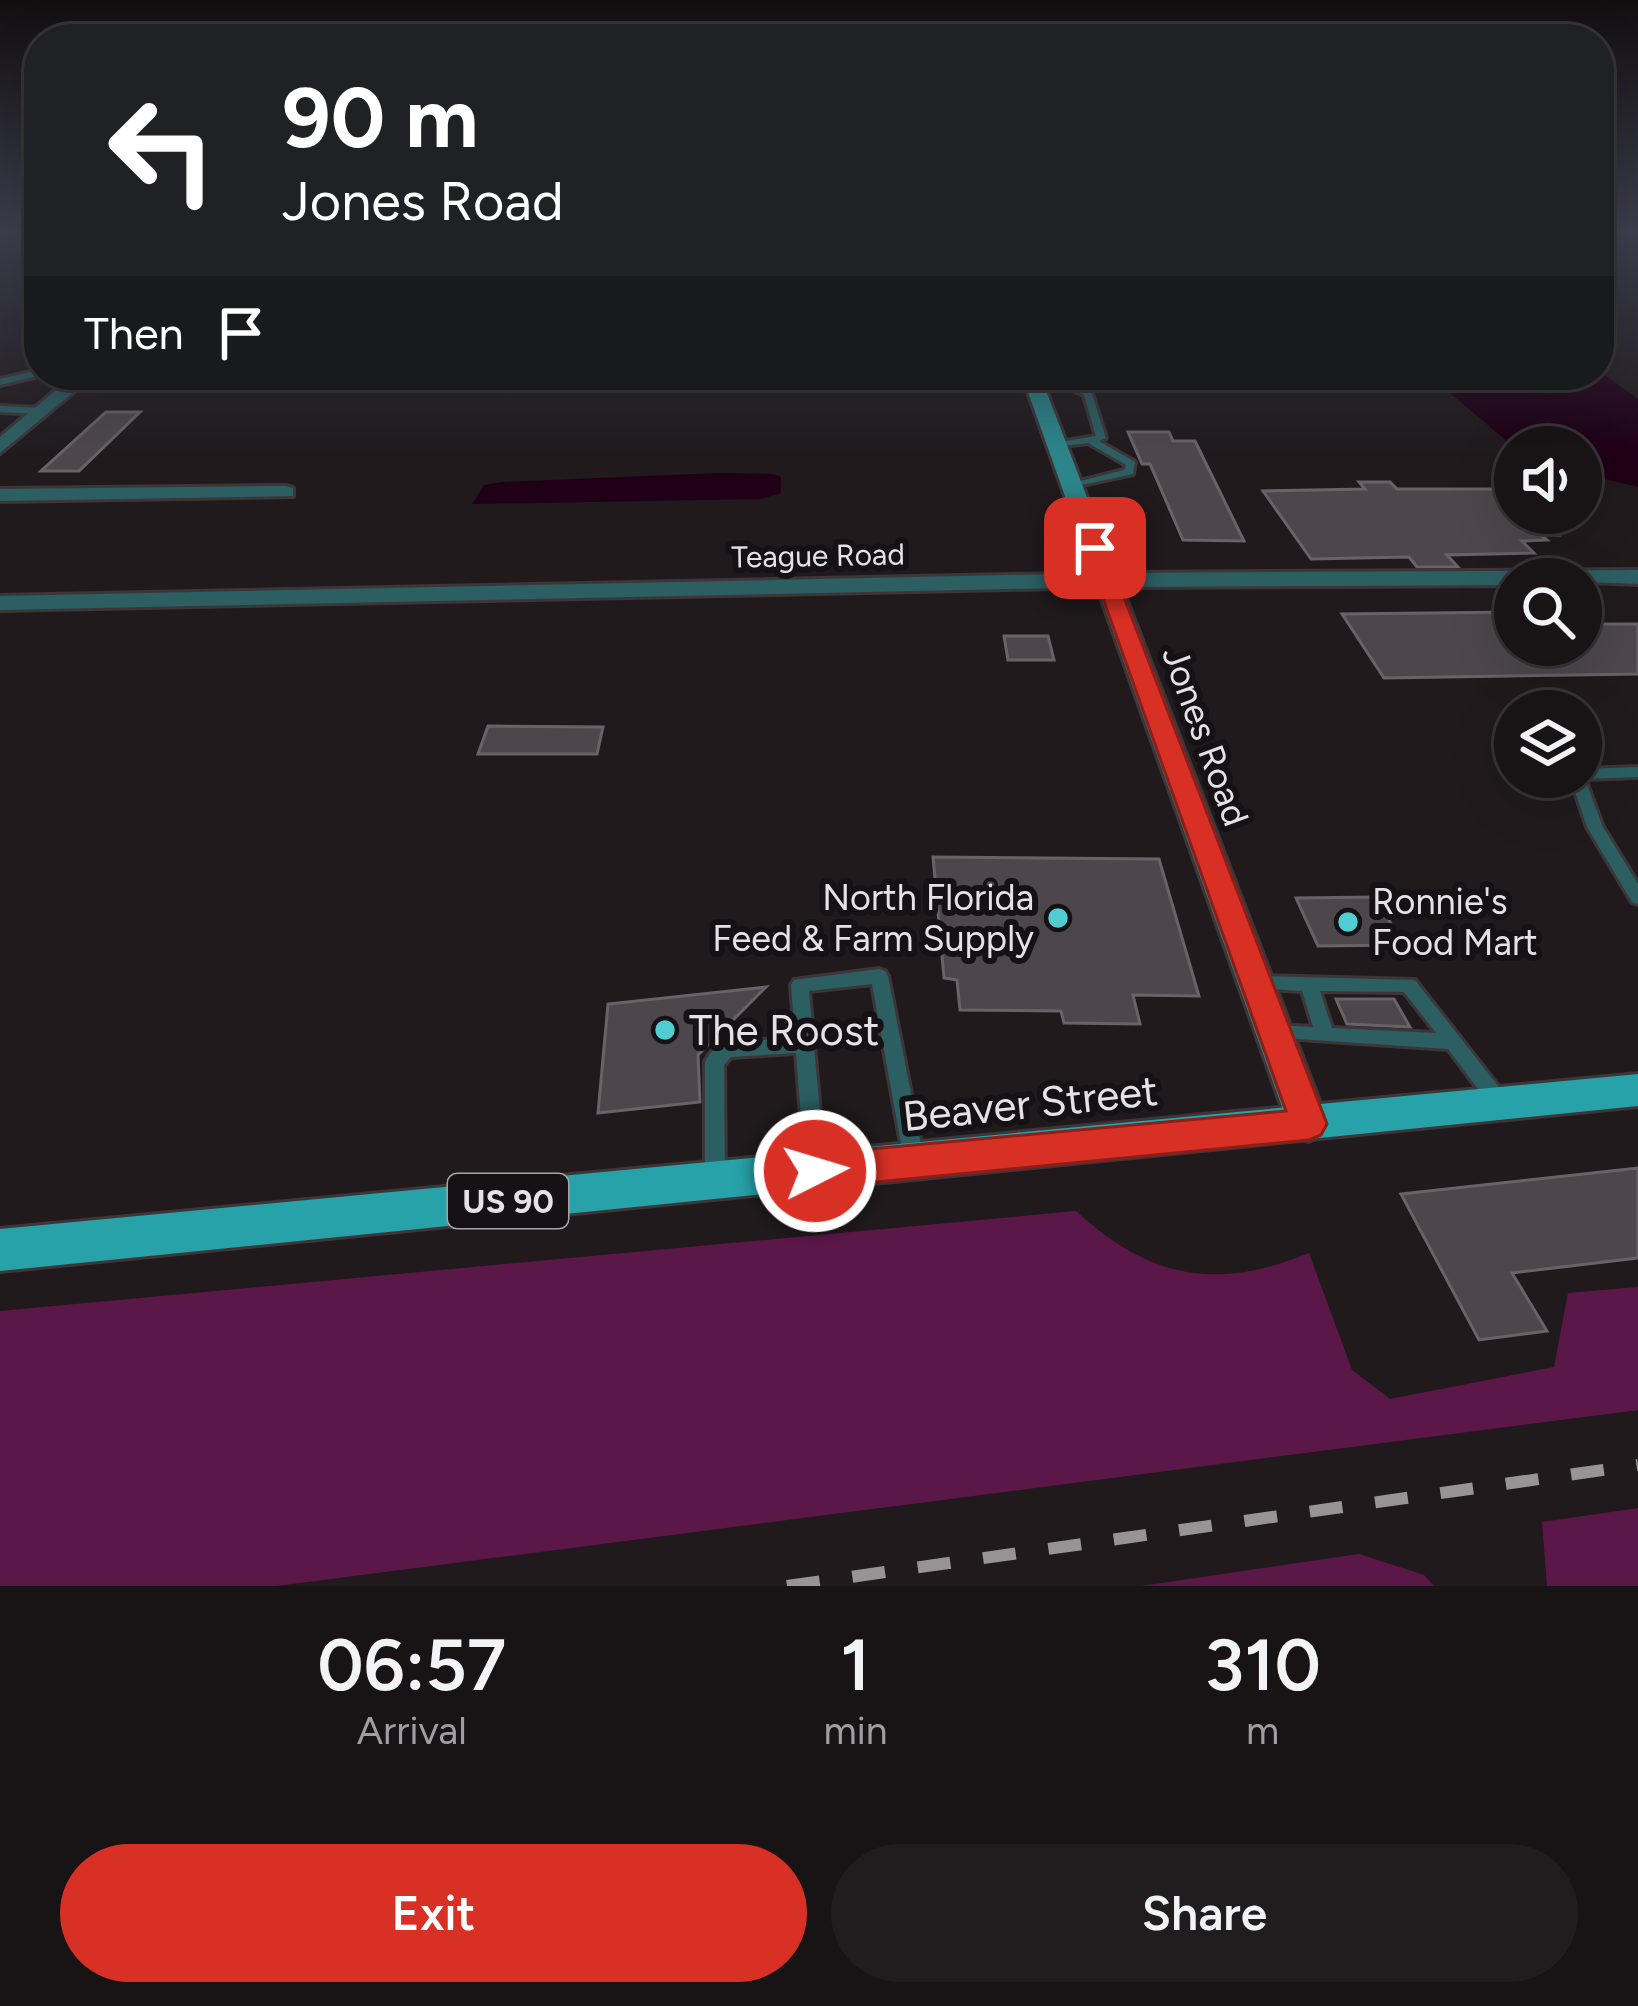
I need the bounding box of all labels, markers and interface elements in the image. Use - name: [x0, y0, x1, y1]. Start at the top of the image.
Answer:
- text: 90 m: [282, 67, 478, 168]
- icon: left: [84, 72, 240, 228]
- text: Jones Road: [282, 169, 564, 234]
- icon: arrive: [208, 300, 274, 366]
- text: Then: [84, 306, 184, 360]
- map controls: [1494, 426, 1602, 798]
- button: sound: [1494, 426, 1602, 534]
- pin: [1044, 497, 1146, 599]
- icon: arrive: [1062, 515, 1128, 581]
- street label: Teague Road: [731, 535, 905, 576]
- button: search: [1494, 558, 1602, 666]
- street label: Jones Road: [1153, 641, 1258, 832]
- button: layers: [1494, 690, 1602, 798]
- place label: North Florida Feed & Farm Supply: [712, 876, 1034, 960]
- place label: Ronnie's Food Mart: [1372, 880, 1538, 964]
- marker: North Florida Feed & Farm Supply: [1045, 905, 1071, 931]
- marker: Ronnie's Food Mart: [1335, 909, 1361, 935]
- place label: The Roost: [689, 1005, 879, 1056]
- marker: The Roost: [652, 1017, 678, 1043]
- street label: Beaver Street: [900, 1065, 1160, 1142]
- position arrow: [752, 1108, 878, 1234]
- road number: US 90: [448, 1174, 568, 1228]
- text: 06:57: [317, 1622, 506, 1708]
- text: 1: [840, 1622, 871, 1708]
- text: 310: [1205, 1622, 1321, 1708]
- text: Arrival: [357, 1707, 467, 1754]
- text: min: [823, 1707, 887, 1754]
- text: m: [1246, 1707, 1279, 1754]
- button: Exit: [60, 1844, 807, 1982]
- button: Share: [831, 1844, 1578, 1982]

